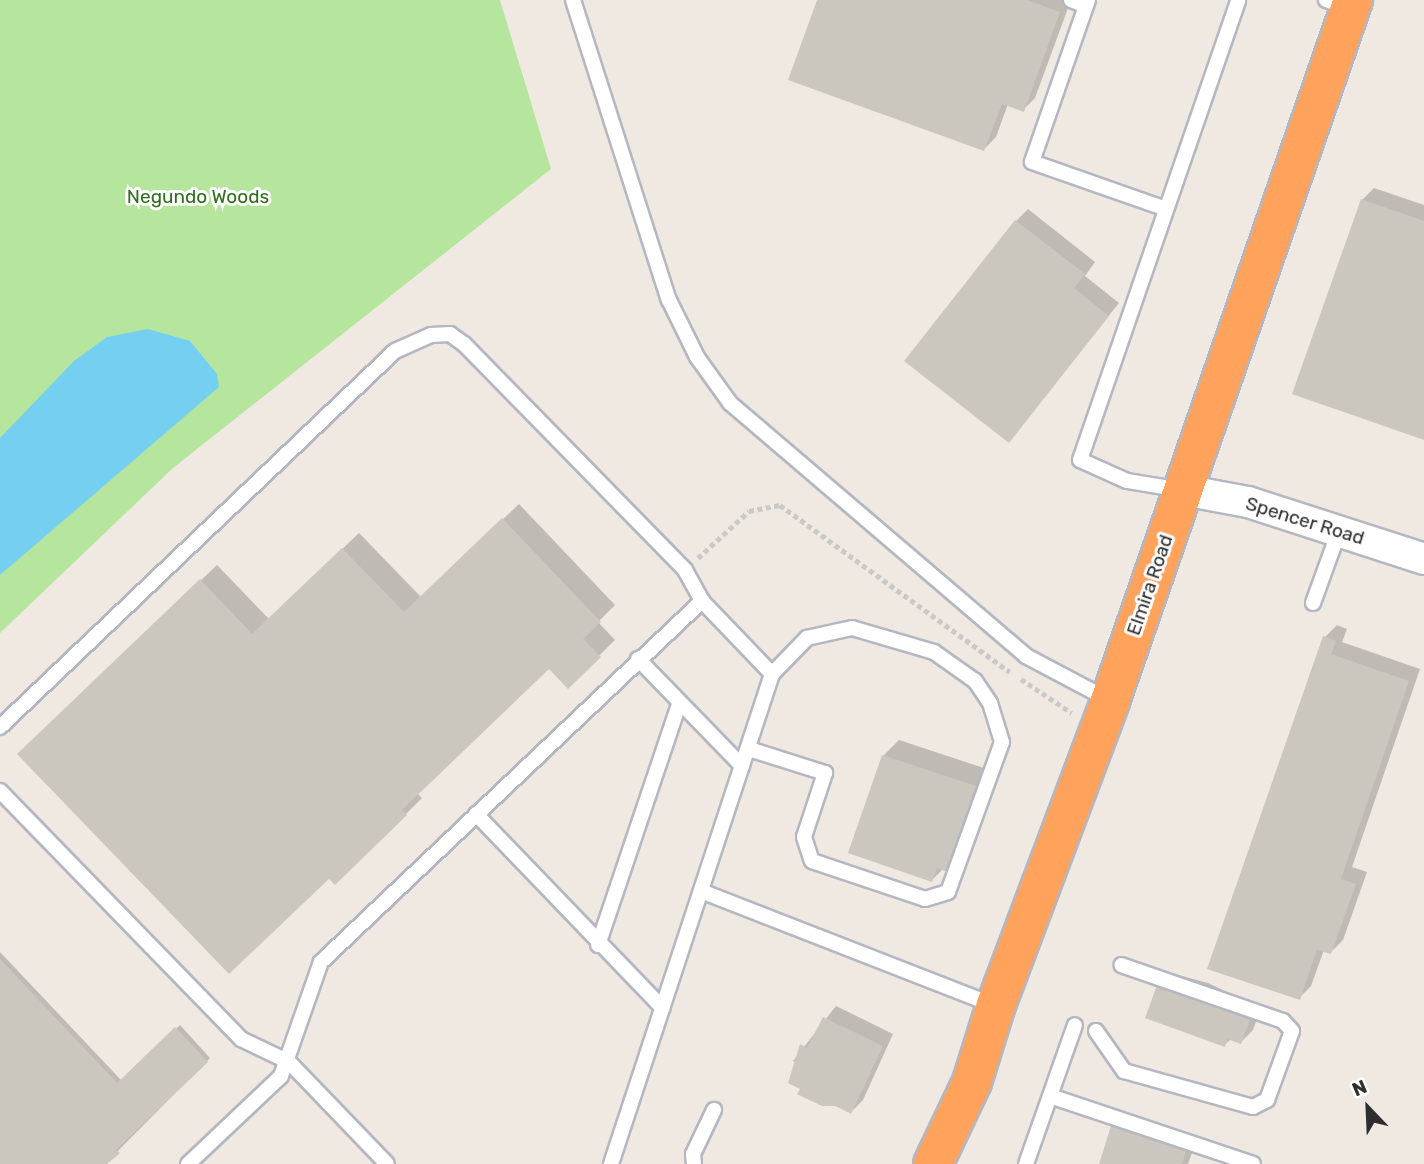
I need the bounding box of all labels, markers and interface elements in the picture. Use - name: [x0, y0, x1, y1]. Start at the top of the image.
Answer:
- park label: Negundo Woods: [127, 186, 269, 208]
- street label: Spencer Road: [1243, 492, 1367, 550]
- street label: Elmira Road: [1122, 532, 1178, 638]
- north arrow: [1333, 1073, 1403, 1143]
- text: N: [1349, 1075, 1370, 1101]

